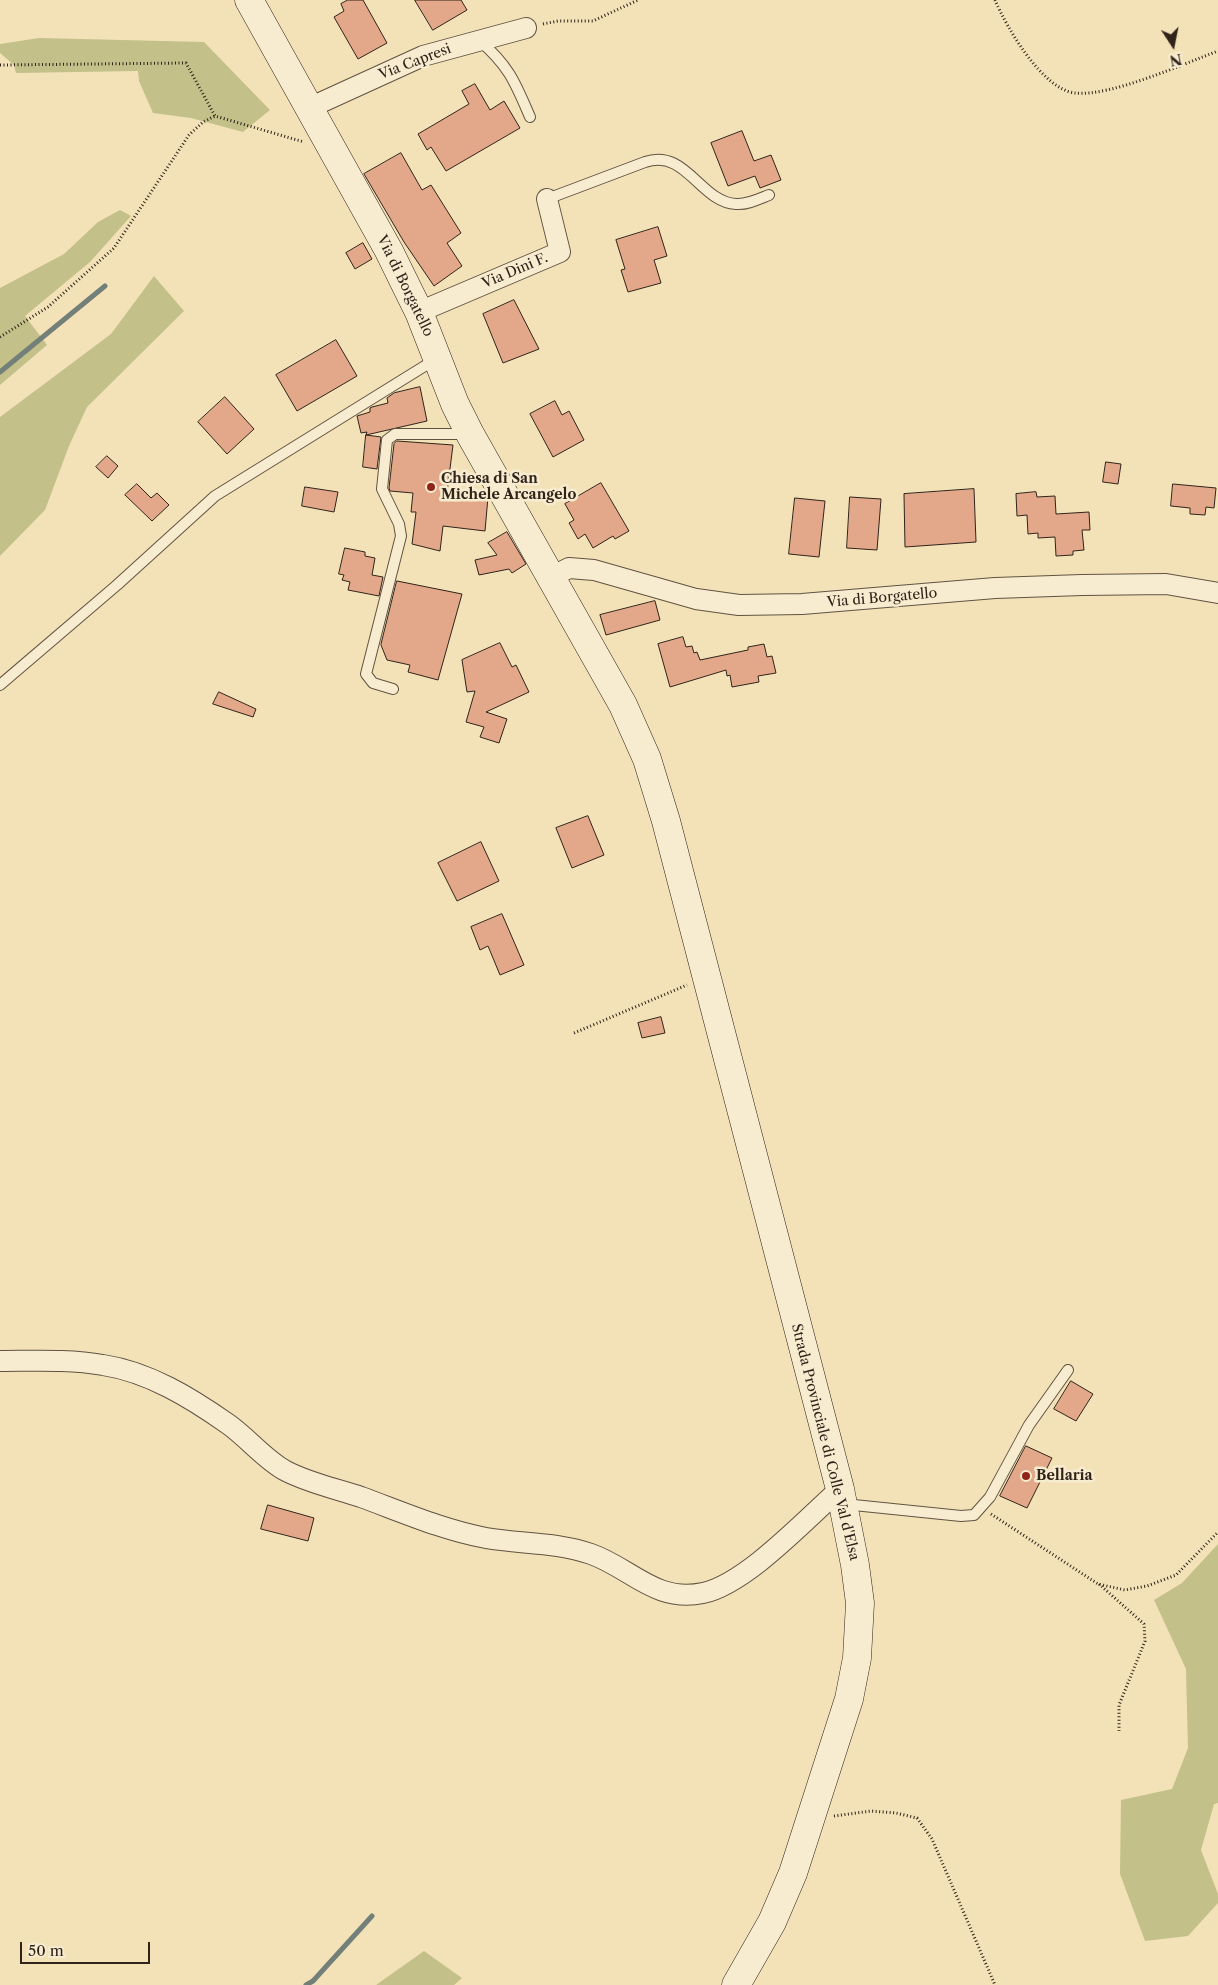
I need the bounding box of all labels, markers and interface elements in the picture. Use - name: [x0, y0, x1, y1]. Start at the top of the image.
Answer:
- north arrow: [1148, 20, 1198, 70]
- street label: Via Capresi: [376, 41, 454, 83]
- text: N: [1168, 50, 1184, 70]
- street label: Via di Borgatello: [373, 233, 437, 339]
- street label: Via Dini F.: [480, 250, 550, 292]
- place label: Chiesa di San Michele Arcangelo: [441, 471, 576, 504]
- marker: Chiesa di San Michele Arcangelo: [425, 481, 437, 493]
- street label: Via di Borgatello: [826, 585, 938, 611]
- street label: Strada Provinciale di Colle Val d'Elsa: [787, 1322, 863, 1562]
- place label: Bellaria: [1036, 1468, 1093, 1484]
- marker: Bellaria: [1020, 1470, 1032, 1482]
- scale bar: [22, 1932, 152, 1964]
- text: 50 m: [28, 1941, 64, 1960]

